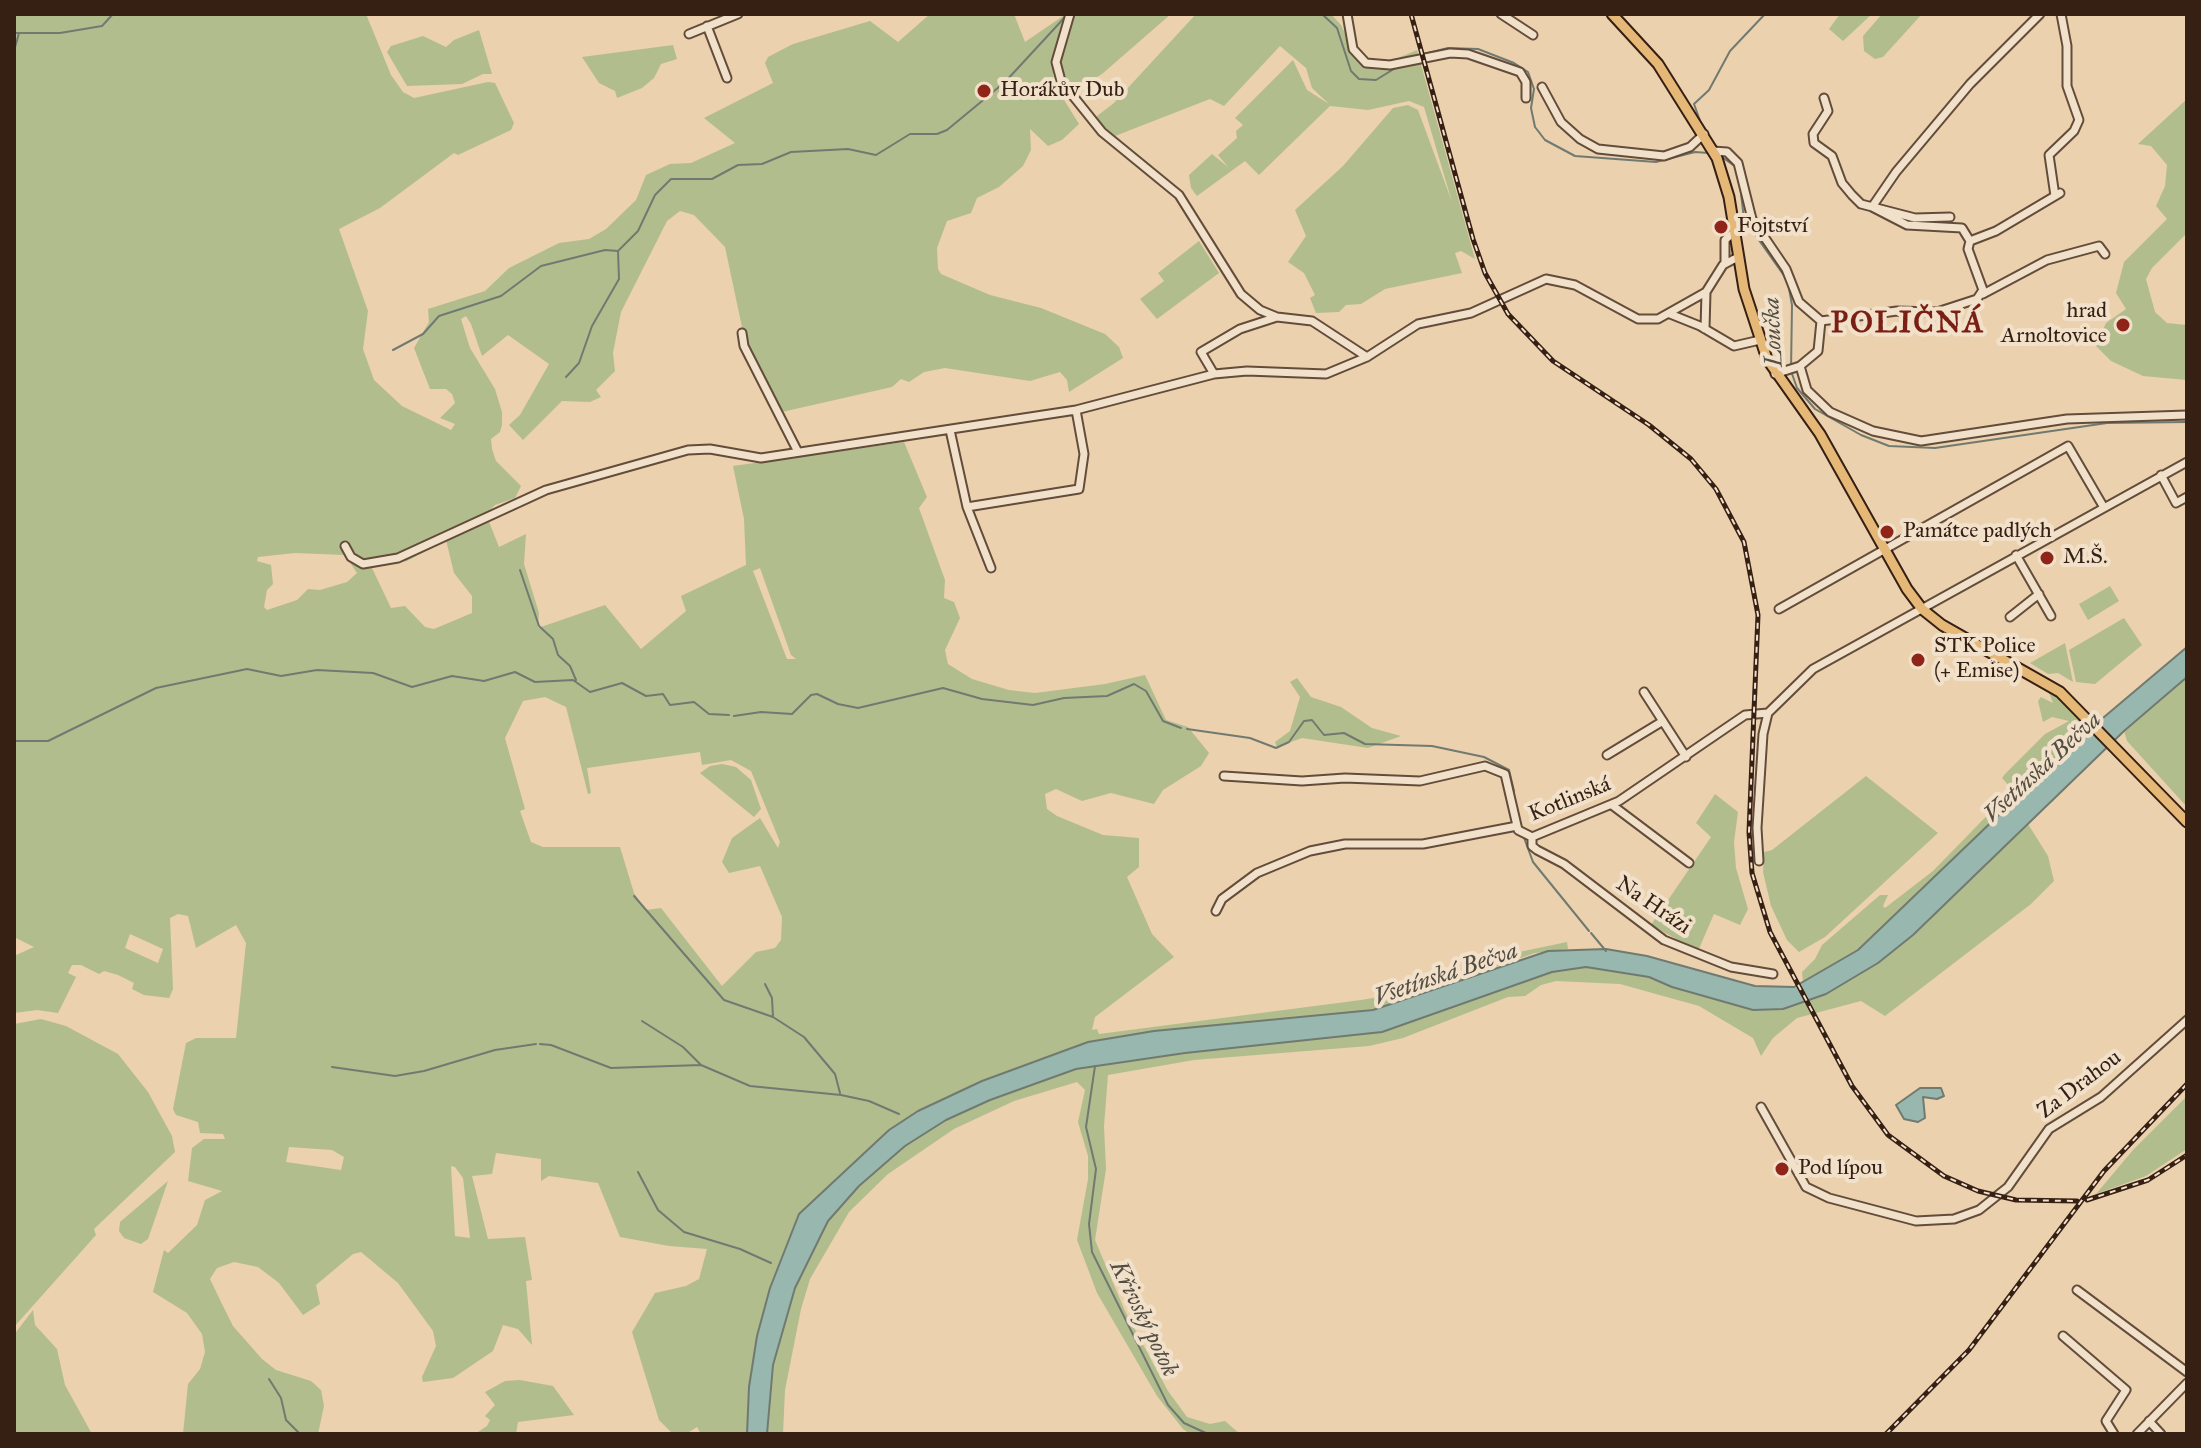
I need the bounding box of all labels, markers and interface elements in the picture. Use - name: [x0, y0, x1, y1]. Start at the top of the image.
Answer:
- place label: Horákův Dub: [1000, 78, 1124, 104]
- marker: Horákův Dub: [975, 82, 993, 100]
- place label: Fojtství: [1737, 214, 1808, 240]
- marker: Fojtství: [1712, 218, 1730, 236]
- water label: Loučka: [1758, 296, 1790, 368]
- place label: hrad Arnoltovice: [2001, 299, 2107, 350]
- district label: POLIČNÁ: [1831, 307, 1985, 343]
- marker: hrad Arnoltovice: [2114, 316, 2132, 334]
- place label: Památce padlých: [1903, 519, 2052, 545]
- marker: Památce padlých: [1878, 523, 1896, 541]
- place label: M.Š.: [2063, 545, 2107, 571]
- marker: M.Š.: [2038, 549, 2056, 567]
- place label: STK Police (+ Emise): [1934, 634, 2036, 686]
- marker: STK Police (+ Emise): [1909, 651, 1927, 669]
- water label: Vsetínská Bečva: [1978, 706, 2108, 830]
- street label: Kotlinská: [1525, 772, 1615, 828]
- street label: Na Hrázi: [1610, 871, 1696, 941]
- water label: Vsetínská Bečva: [1370, 937, 1522, 1013]
- street label: Za Drahou: [2033, 1045, 2127, 1125]
- place label: Pod lípou: [1798, 1156, 1883, 1182]
- marker: Pod lípou: [1773, 1160, 1791, 1178]
- water label: Křivský potok: [1102, 1256, 1184, 1382]

